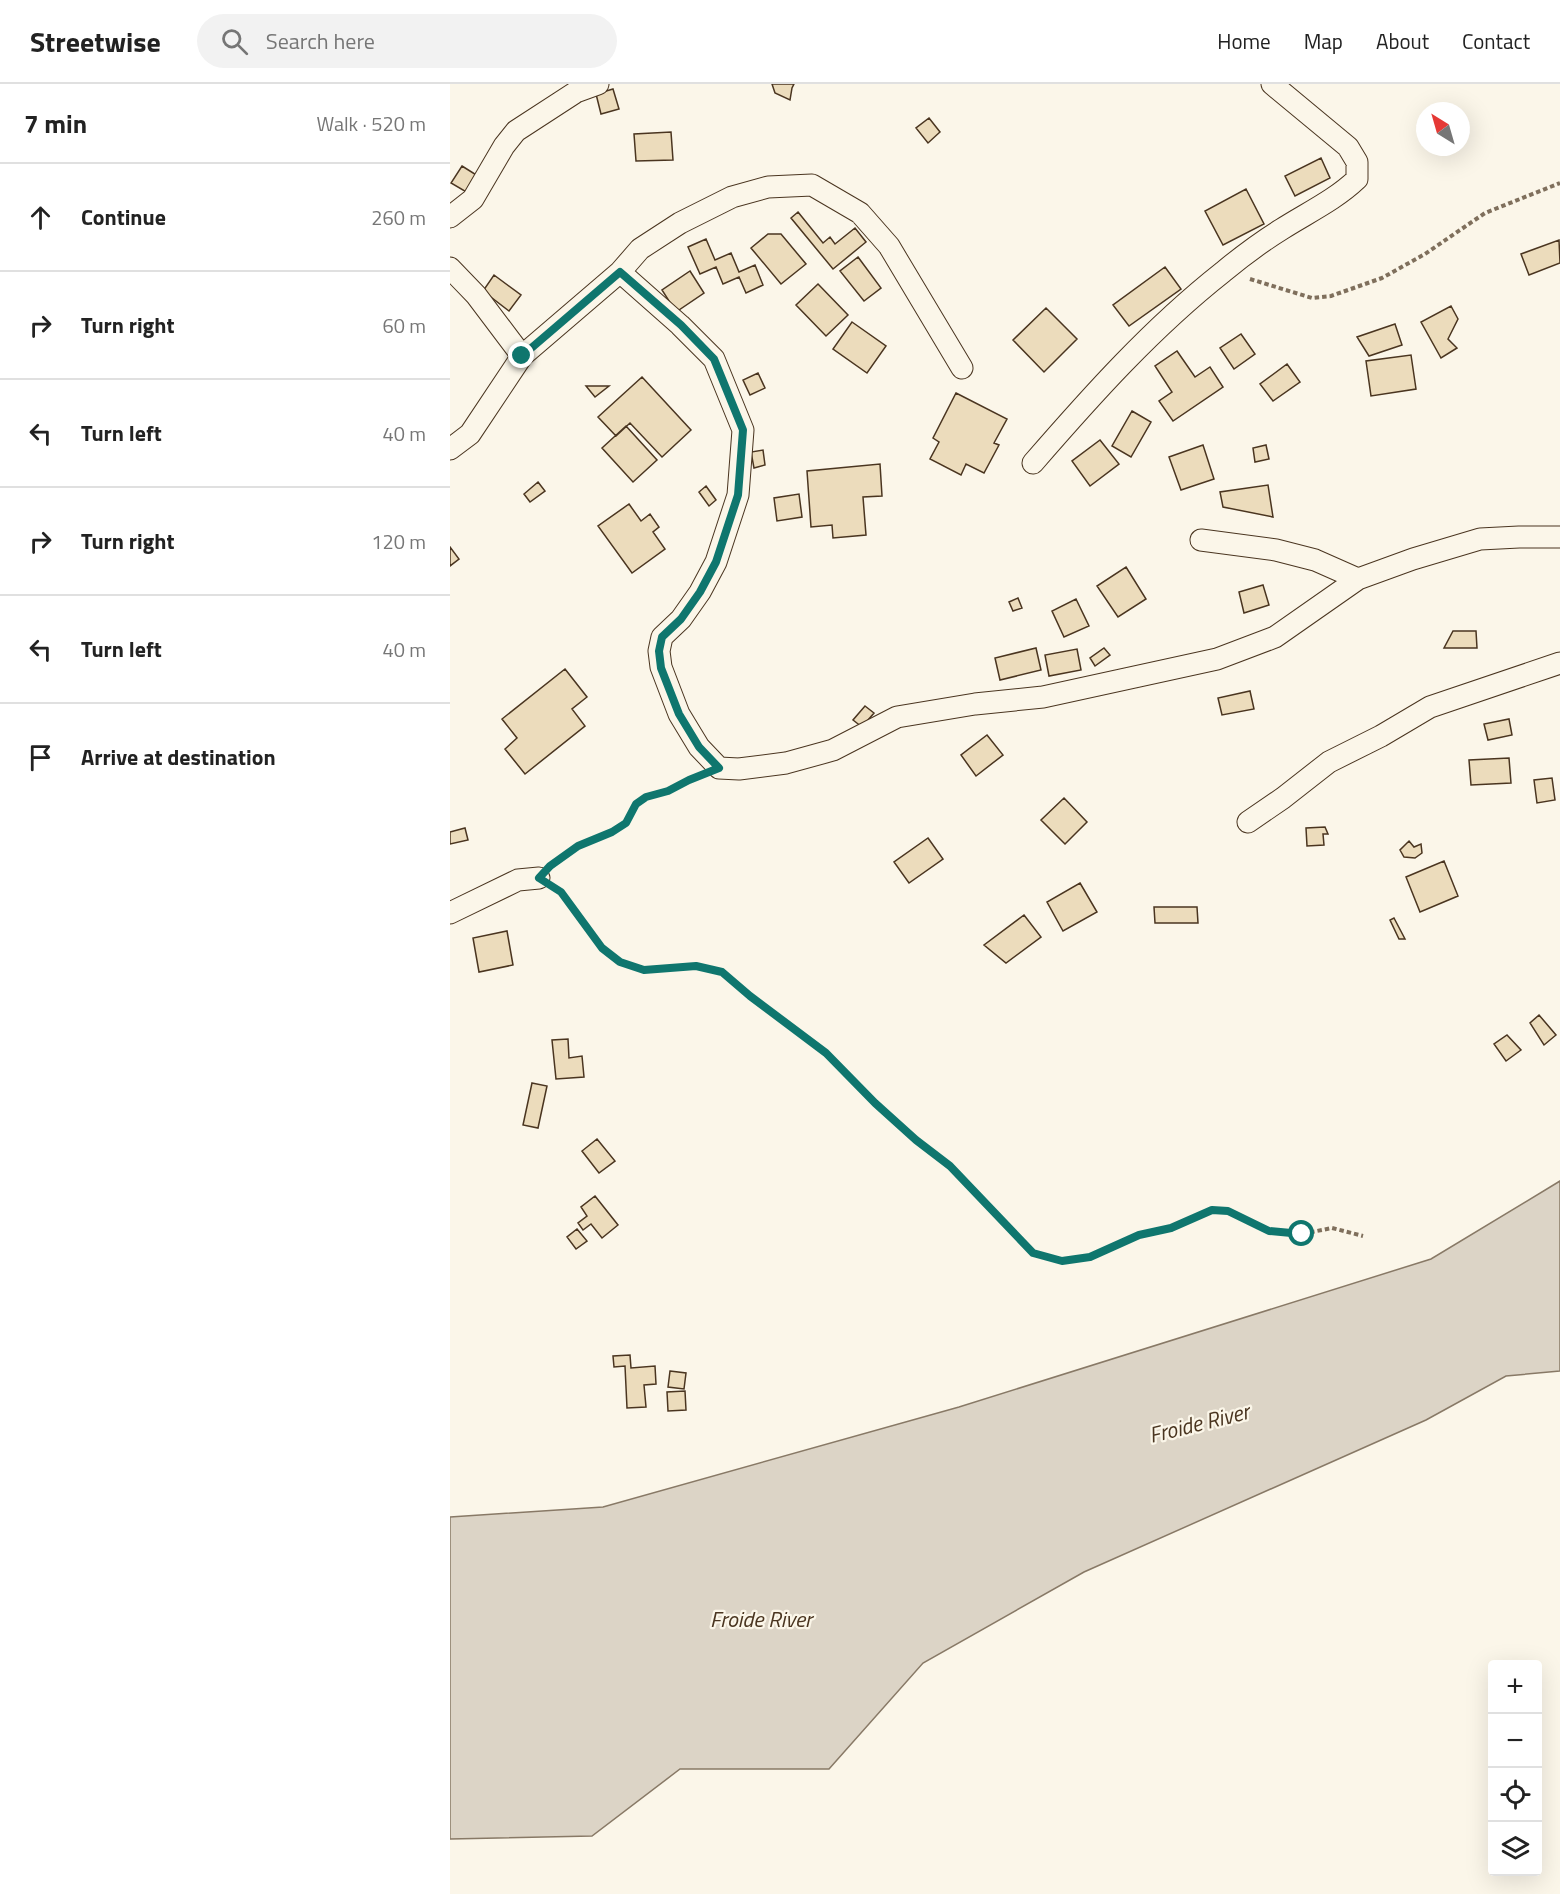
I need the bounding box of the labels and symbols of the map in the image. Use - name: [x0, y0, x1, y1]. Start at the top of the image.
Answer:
- north arrow: [1416, 102, 1470, 156]
- route end: [508, 342, 534, 368]
- route start: [1288, 1220, 1314, 1246]
- water label: Froide River: [1145, 1393, 1256, 1452]
- water label: Froide River: [710, 1602, 815, 1636]

